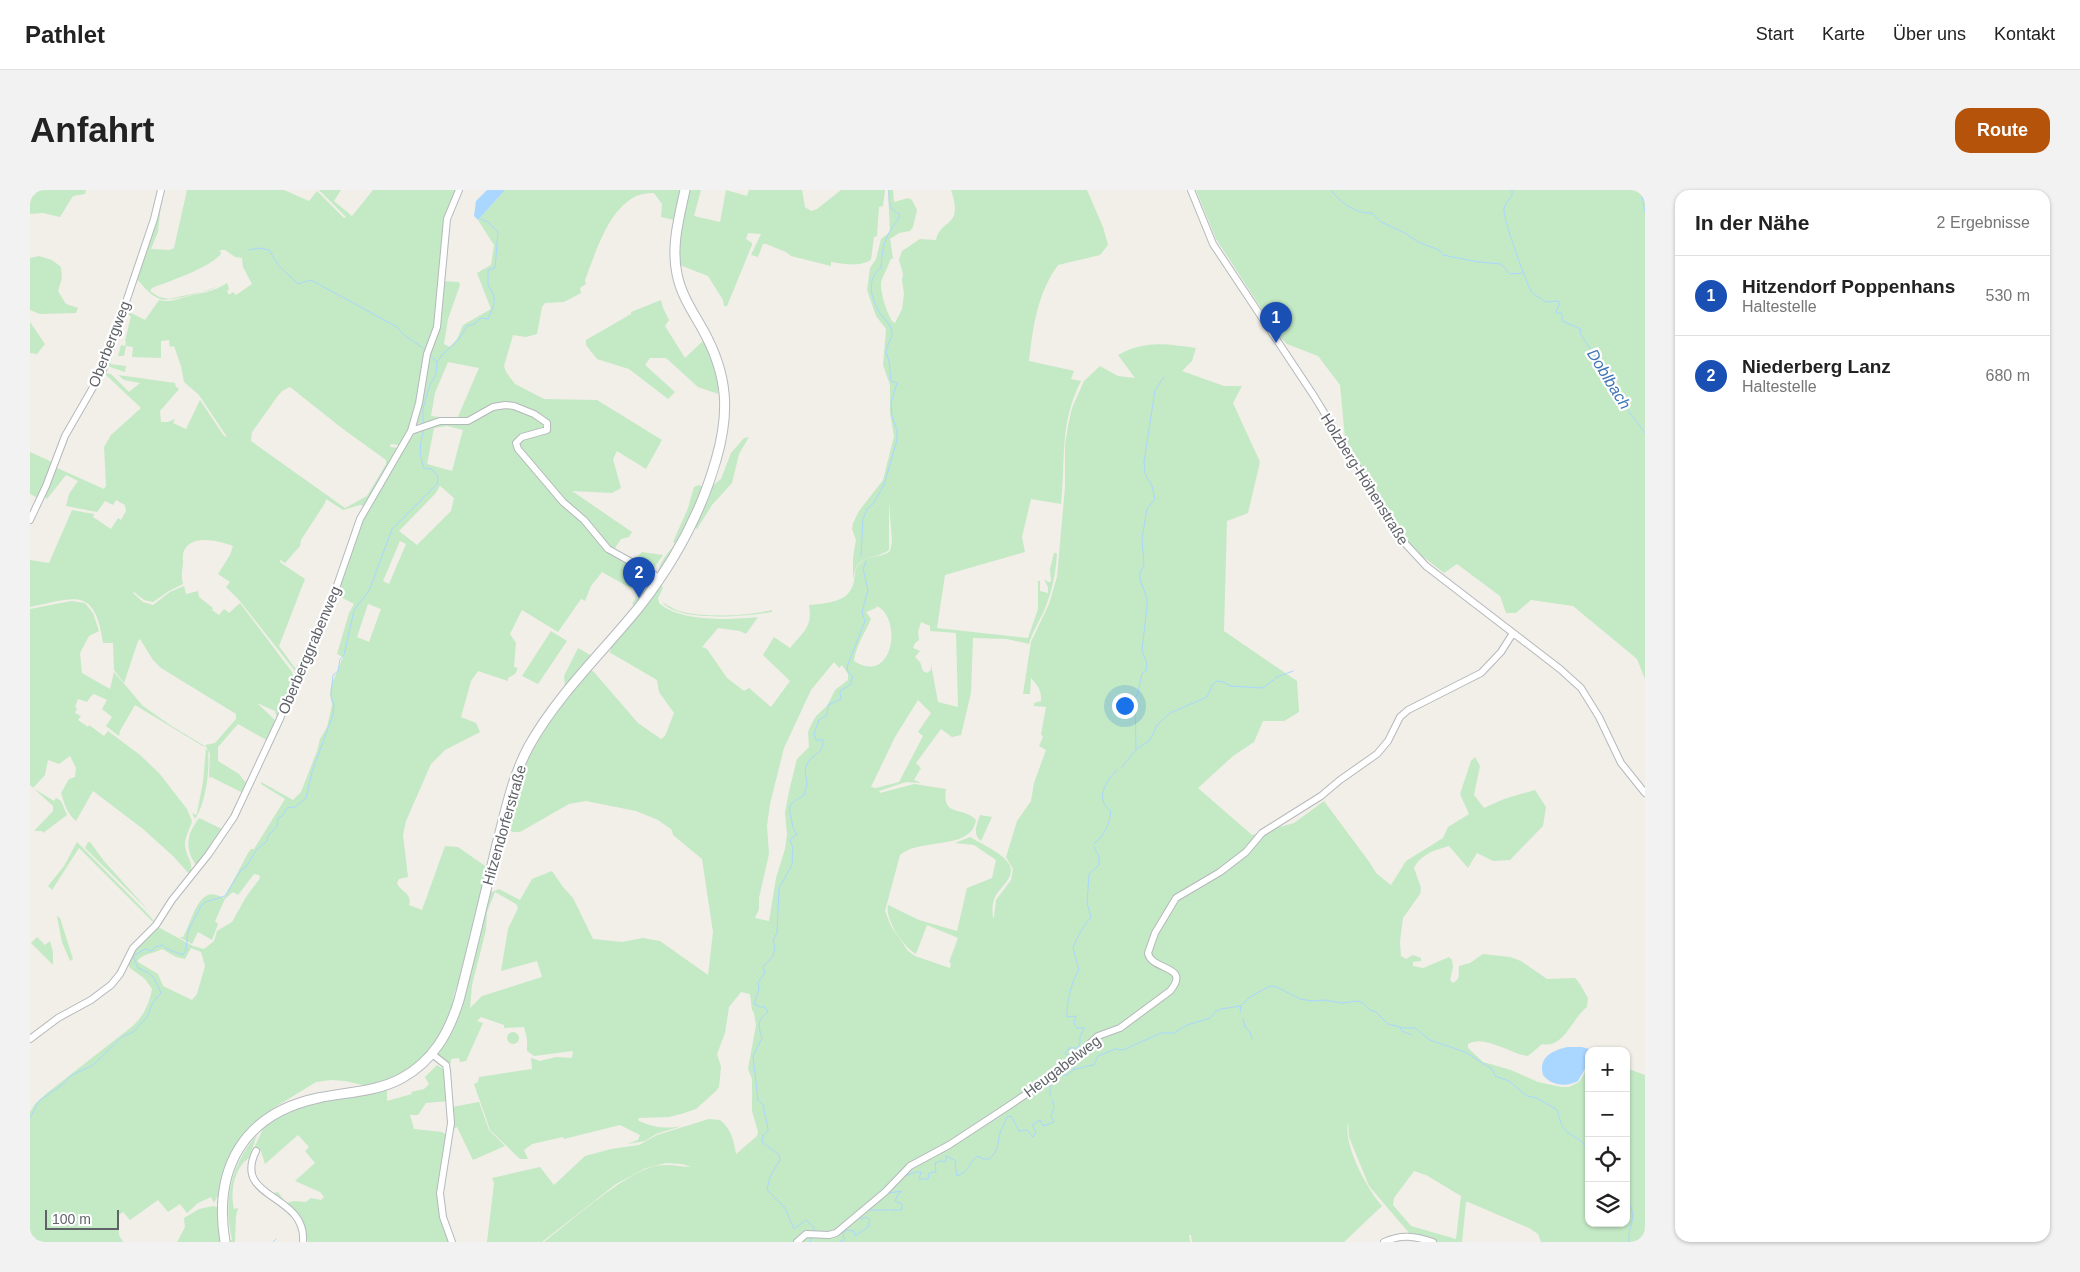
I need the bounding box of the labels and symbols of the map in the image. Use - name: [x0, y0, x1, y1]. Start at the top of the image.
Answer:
- street label: Oberbergweg: [85, 299, 133, 389]
- pin: 1: [1260, 302, 1292, 343]
- water label: Doblbach: [1584, 346, 1634, 412]
- street label: Holzberg-Höhenstraße: [1318, 410, 1412, 548]
- pin: 2: [623, 557, 655, 598]
- street label: Oberberggrabenweg: [274, 583, 344, 717]
- your location: [1112, 693, 1138, 719]
- street label: Hitzendorferstraße: [479, 763, 529, 887]
- street label: Heugabelweg: [1020, 1032, 1104, 1100]
- scale bar: [45, 1207, 119, 1230]

